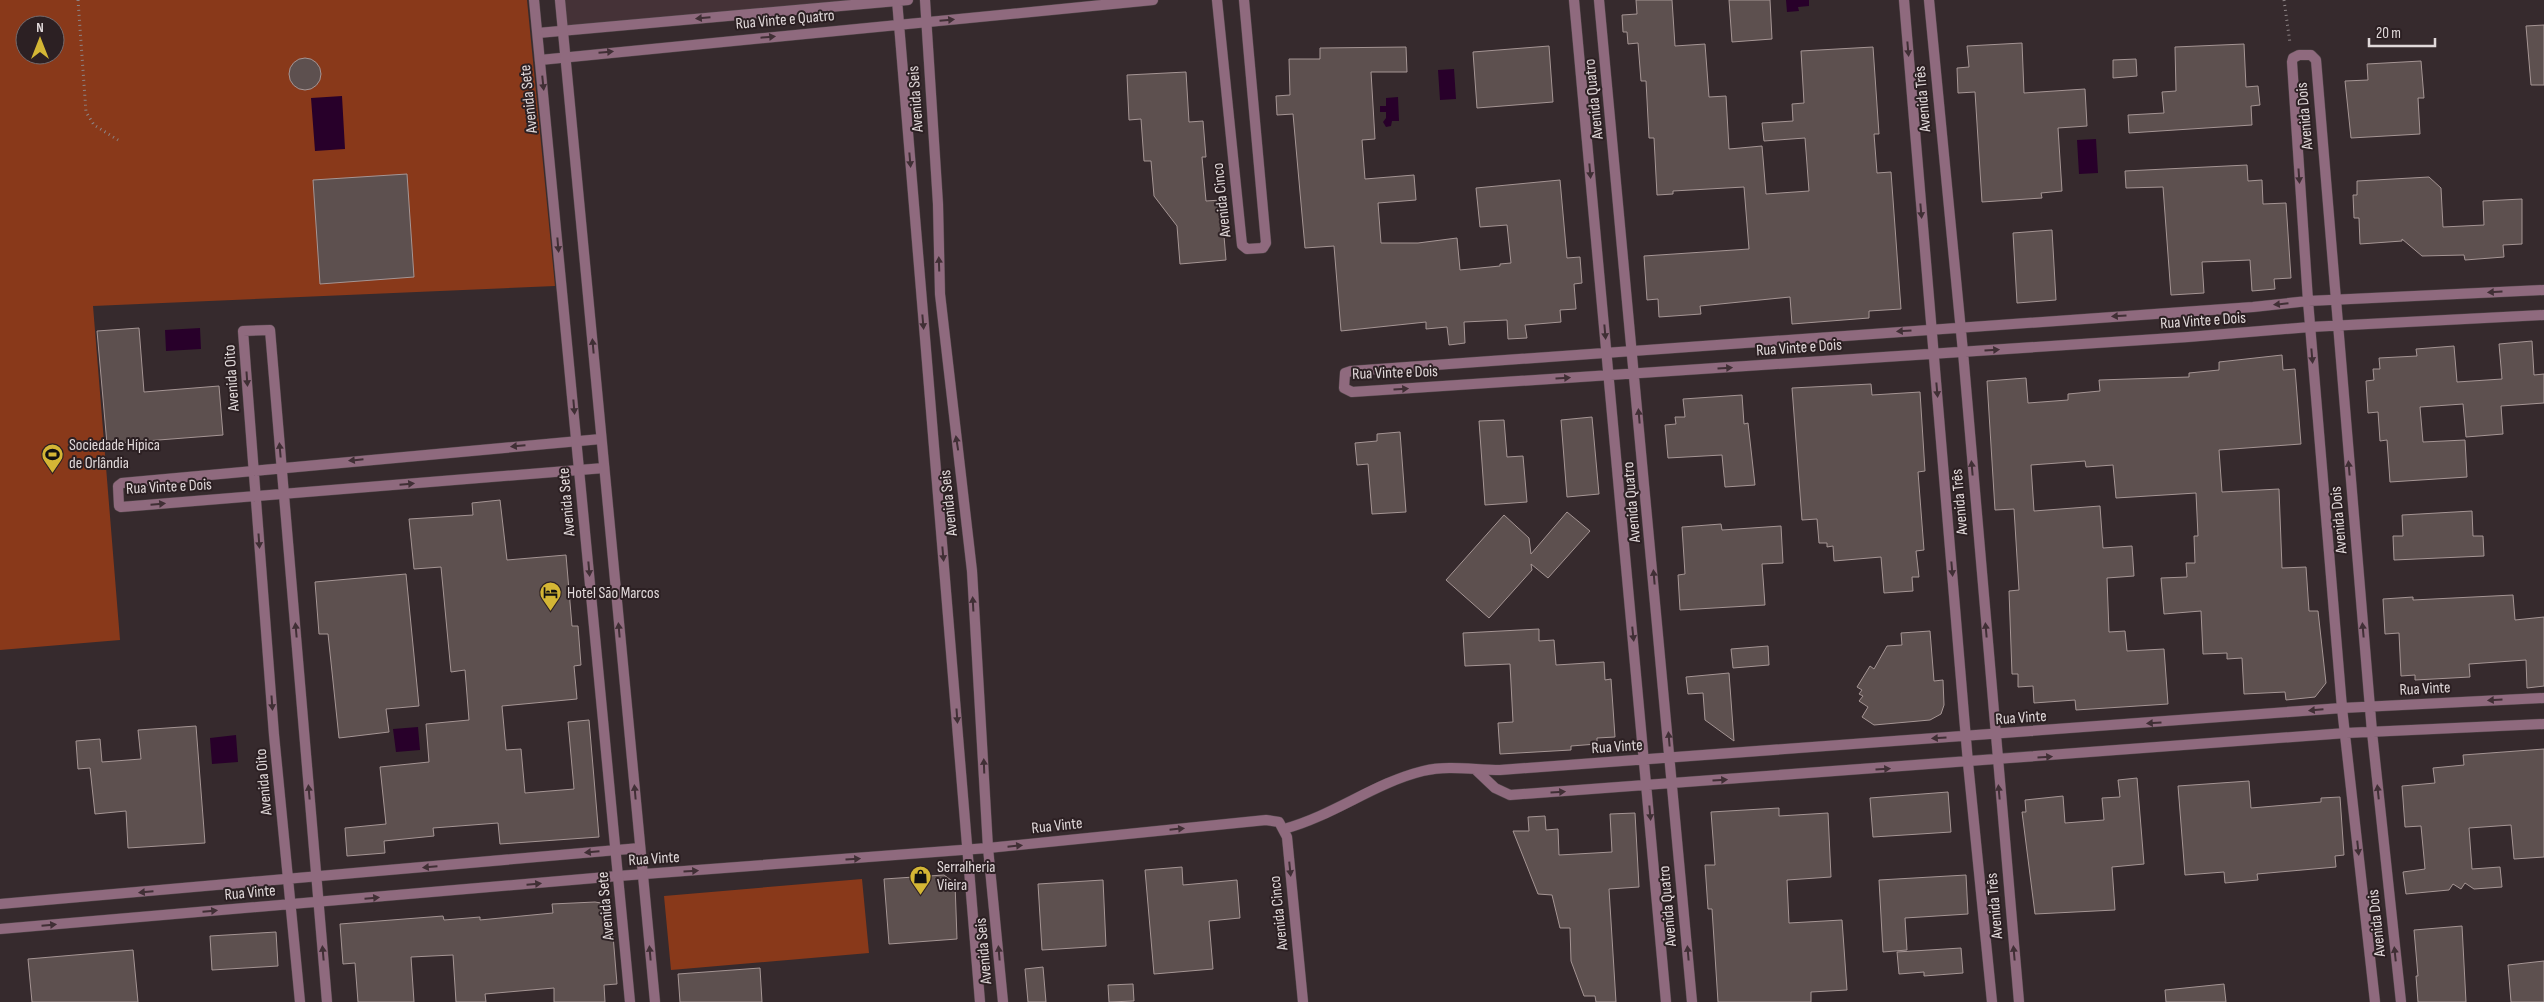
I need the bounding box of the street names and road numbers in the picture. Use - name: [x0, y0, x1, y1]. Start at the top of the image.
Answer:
- street label: Rua Vinte e Quatro: [735, 6, 835, 34]
- street label: Avenida Quatro: [1580, 58, 1608, 141]
- street label: Avenida Sete: [516, 64, 542, 135]
- street label: Avenida Seis: [904, 65, 928, 134]
- street label: Avenida Três: [1911, 65, 1935, 134]
- street label: Avenida Dois: [2293, 81, 2317, 151]
- street label: Avenida Cinco: [1209, 162, 1235, 239]
- street label: Rua Vinte e Dois: [2160, 309, 2247, 333]
- street label: Rua Vinte e Dois: [1756, 336, 1843, 360]
- street label: Avenida Oito: [220, 344, 244, 413]
- street label: Rua Vinte e Dois: [1352, 362, 1438, 384]
- street label: Avenida Quatro: [1619, 461, 1645, 544]
- street label: Avenida Sete: [555, 467, 580, 538]
- street label: Avenida Três: [1948, 468, 1972, 537]
- street label: Avenida Seis: [936, 469, 962, 538]
- street label: Rua Vinte e Dois: [126, 475, 213, 499]
- street label: Avenida Dois: [2327, 485, 2351, 555]
- street label: Rua Vinte: [2399, 678, 2451, 700]
- street label: Rua Vinte: [1995, 707, 2047, 729]
- street label: Rua Vinte: [1591, 736, 1643, 758]
- street label: Avenida Oito: [252, 748, 276, 817]
- street label: Rua Vinte: [1031, 814, 1083, 838]
- street label: Rua Vinte: [628, 848, 680, 870]
- street label: Avenida Quatro: [1655, 865, 1681, 948]
- street label: Avenida Sete: [594, 871, 619, 942]
- street label: Avenida Três: [1983, 872, 2007, 941]
- street label: Avenida Cinco: [1266, 875, 1292, 952]
- street label: Rua Vinte: [224, 881, 276, 905]
- street label: Avenida Dois: [2364, 888, 2390, 959]
- street label: Avenida Seis: [972, 917, 996, 986]

